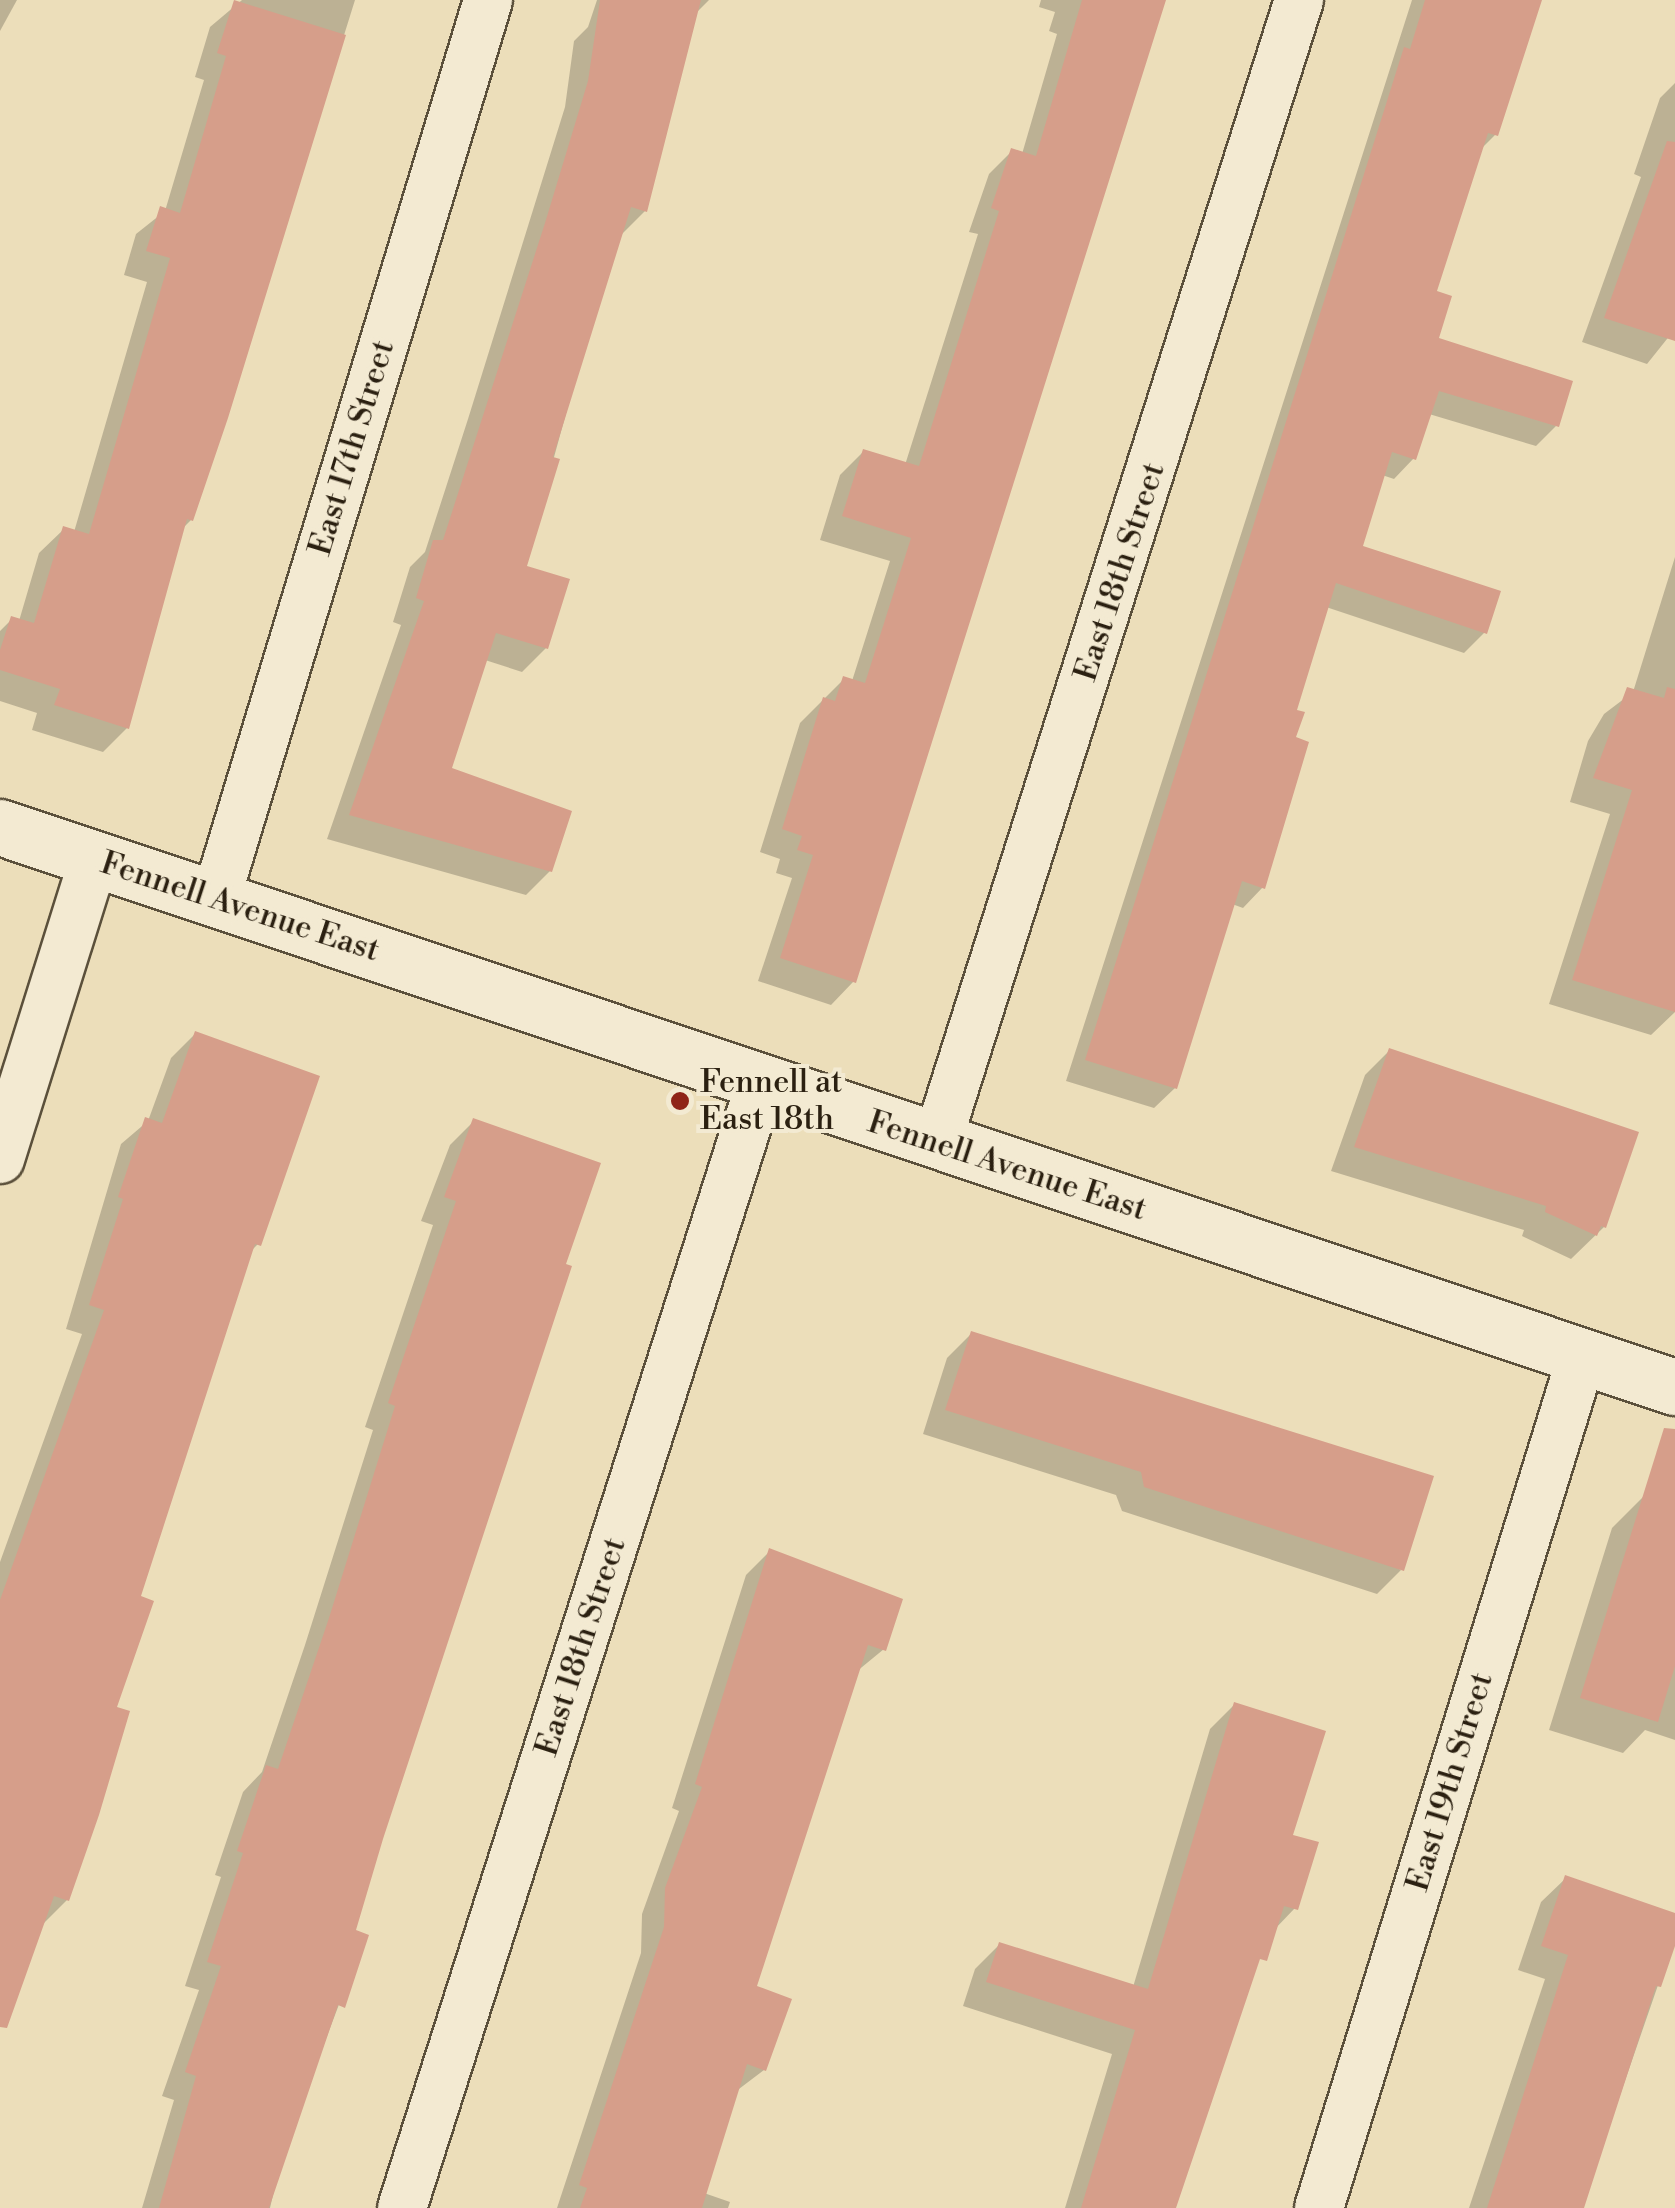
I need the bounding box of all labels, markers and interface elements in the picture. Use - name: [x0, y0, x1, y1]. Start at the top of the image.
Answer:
- street label: East 17th Street: [301, 336, 403, 560]
- street label: East 18th Street: [1067, 458, 1173, 686]
- street label: Fennell Avenue East: [96, 844, 384, 970]
- place label: Fennell at East 18th: [700, 1064, 842, 1139]
- marker: Fennell at East 18th: [669, 1090, 691, 1112]
- street label: Fennell Avenue East: [863, 1103, 1151, 1229]
- street label: East 18th Street: [528, 1533, 634, 1761]
- street label: East 19th Street: [1398, 1668, 1502, 1896]

